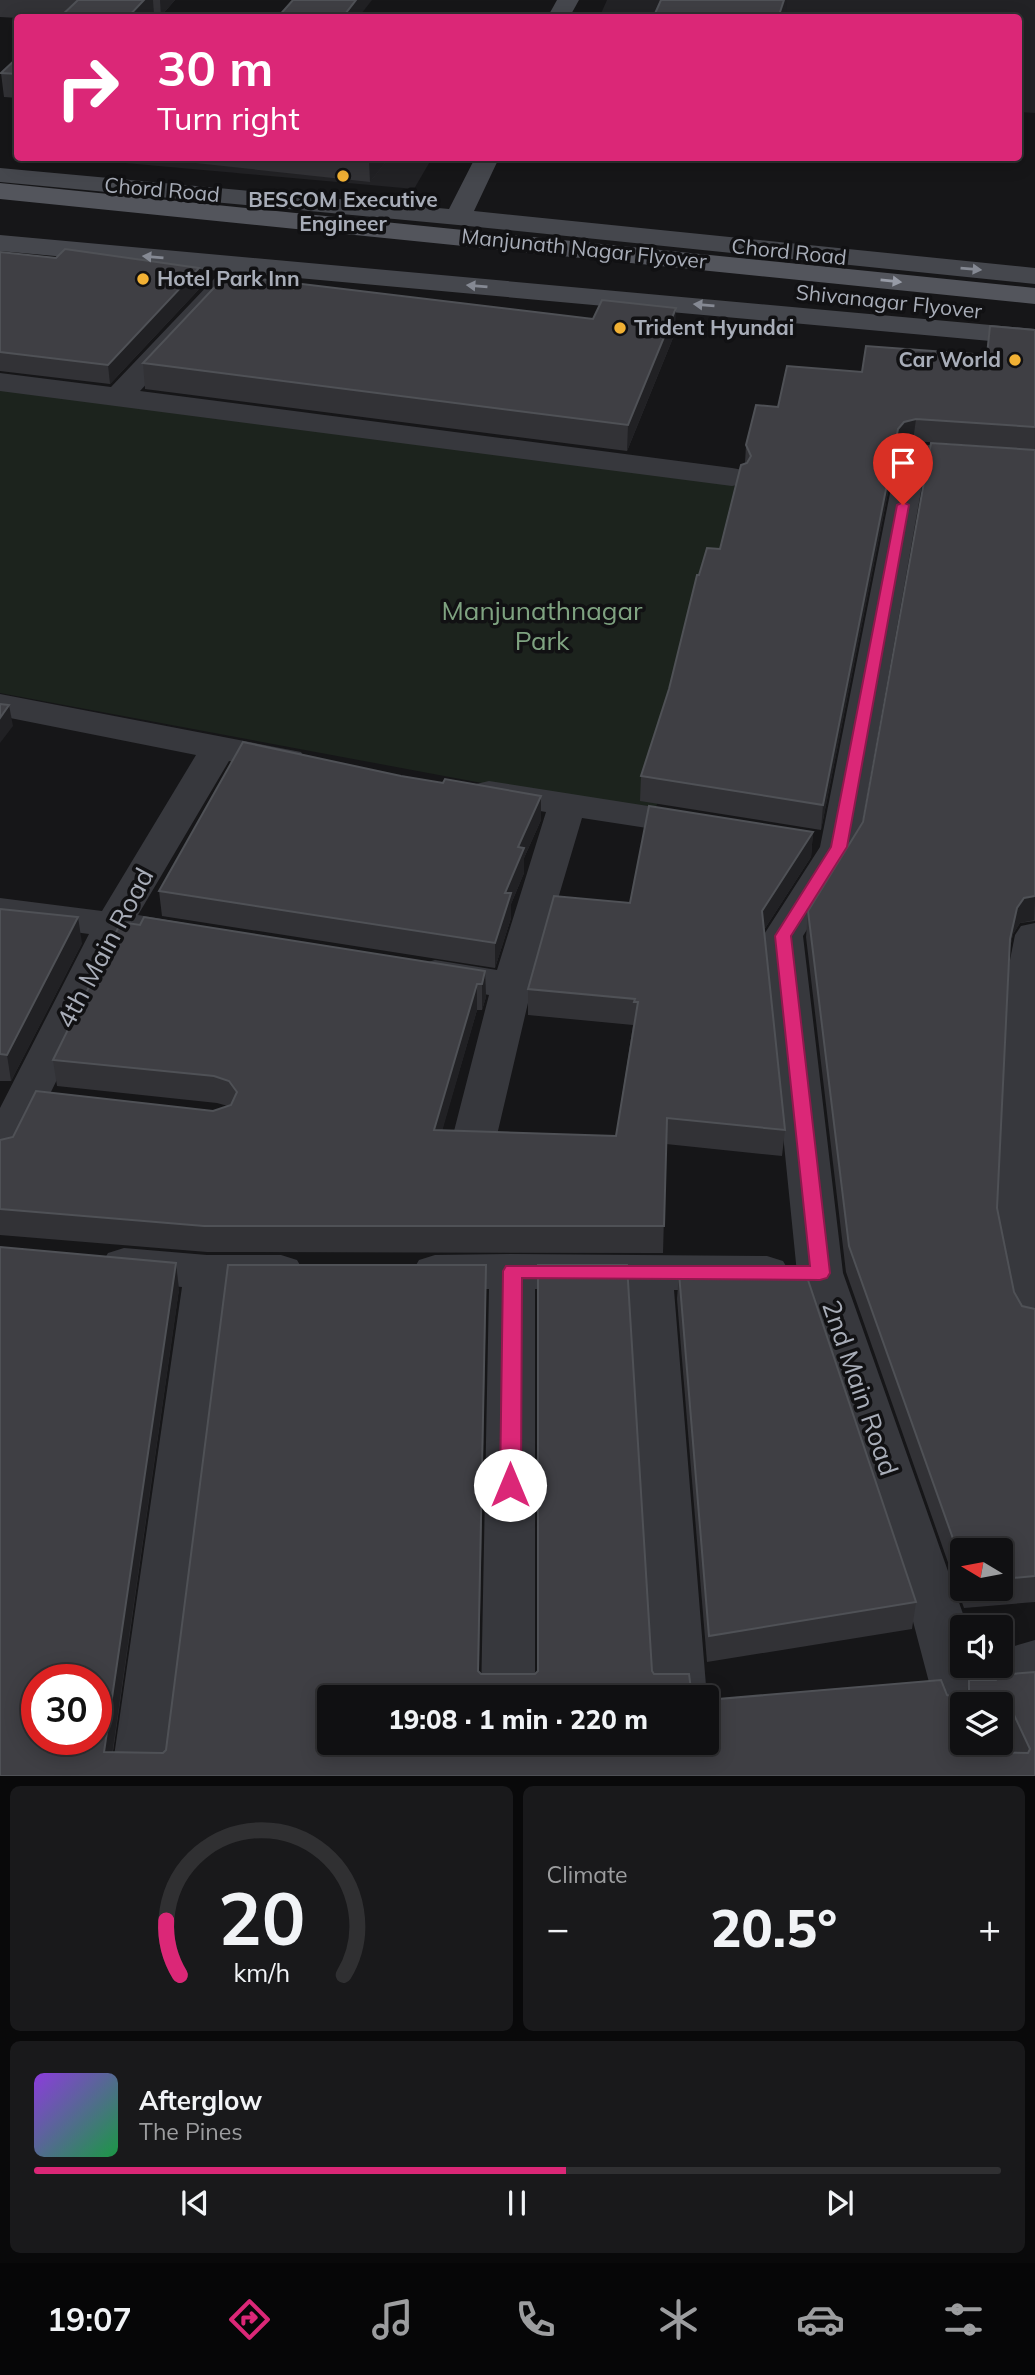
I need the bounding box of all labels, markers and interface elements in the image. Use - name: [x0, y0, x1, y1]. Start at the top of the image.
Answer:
- text: 30 m: [157, 37, 273, 98]
- icon: right: [42, 42, 133, 133]
- text: Turn right: [157, 98, 300, 138]
- marker: BESCOM Executive Engineer: [335, 168, 351, 184]
- street label: Chord Road: [103, 171, 221, 207]
- place label: BESCOM Executive Engineer: [248, 186, 438, 236]
- street label: Manjunath Nagar Flyover: [460, 222, 708, 274]
- street label: Chord Road: [730, 232, 848, 270]
- one-way arrow: [142, 252, 164, 263]
- one-way arrow: [960, 264, 982, 275]
- place label: Hotel Park Inn: [157, 265, 300, 291]
- marker: Hotel Park Inn: [135, 271, 151, 287]
- one-way arrow: [881, 276, 903, 287]
- street label: Shivanagar Flyover: [795, 278, 984, 324]
- one-way arrow: [466, 280, 488, 291]
- one-way arrow: [693, 299, 715, 310]
- place label: Trident Hyundai: [634, 314, 794, 340]
- marker: Trident Hyundai: [612, 320, 628, 336]
- place label: Car World: [899, 346, 1001, 372]
- marker: Car World: [1007, 352, 1023, 368]
- pin: [873, 433, 933, 505]
- icon: arrive: [884, 444, 922, 482]
- park label: Manjunathnagar Park: [441, 594, 643, 657]
- street label: 4th Main Road: [49, 862, 161, 1033]
- street label: 2nd Main Road: [815, 1296, 906, 1480]
- position arrow: [473, 1448, 547, 1522]
- north arrow: [950, 1538, 1013, 1601]
- map controls: [950, 1538, 1013, 1755]
- button: sound: [950, 1615, 1013, 1678]
- speed limit sign: 30: [21, 1664, 112, 1755]
- button: layers: [950, 1692, 1013, 1755]
- text: 19:08 · 1 min · 220 m: [388, 1703, 648, 1736]
- text: Climate: [547, 1860, 628, 1889]
- text: 20: [218, 1872, 305, 1963]
- text: 20.5°: [710, 1895, 837, 1960]
- text: −: [547, 1904, 569, 1952]
- text: +: [978, 1904, 1001, 1952]
- text: km/h: [233, 1956, 290, 1987]
- text: Afterglow: [139, 2084, 262, 2117]
- text: The Pines: [139, 2117, 243, 2146]
- icon: previous: [176, 2184, 214, 2222]
- icon: pause: [498, 2184, 536, 2222]
- icon: next: [821, 2184, 859, 2222]
- icon: directions: [225, 2295, 274, 2344]
- icon: music: [368, 2295, 417, 2344]
- icon: phone: [511, 2295, 560, 2344]
- icon: climate: [654, 2295, 703, 2344]
- icon: car: [796, 2295, 845, 2344]
- icon: filters: [939, 2295, 988, 2344]
- text: 19:07: [47, 2299, 132, 2339]

